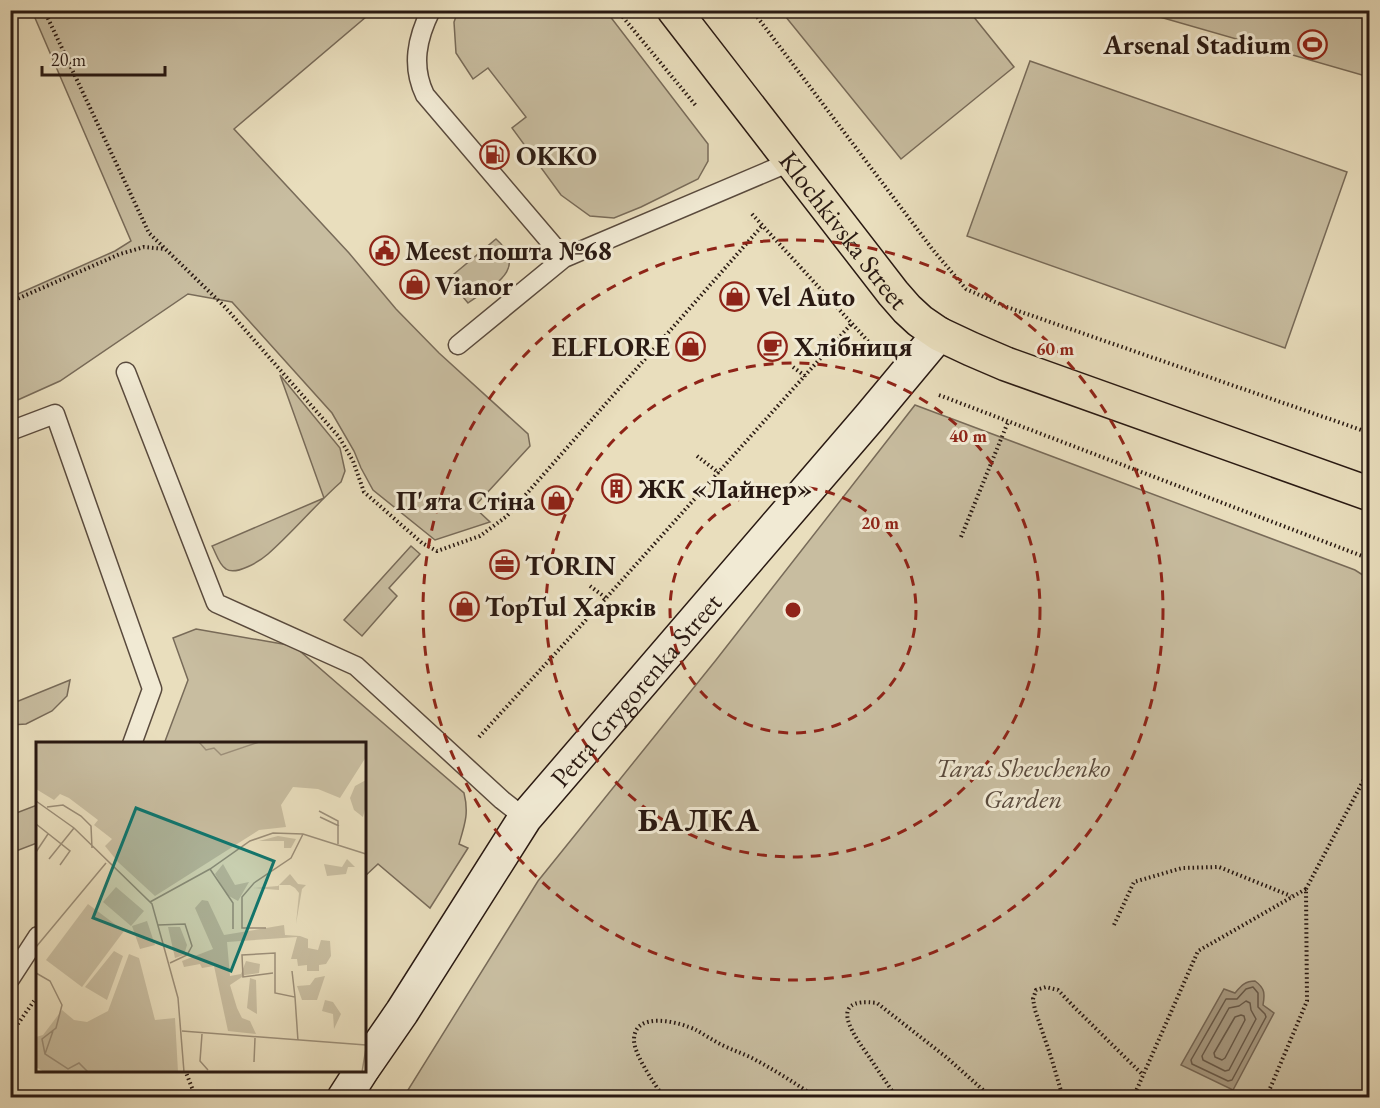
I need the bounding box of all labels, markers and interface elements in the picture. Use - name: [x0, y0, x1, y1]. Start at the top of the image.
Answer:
- place label: Arsenal Stadium: [1102, 27, 1291, 62]
- sports icon: Arsenal Stadium: [1296, 28, 1328, 60]
- scale bar: [42, 39, 165, 77]
- text: 20 m: [51, 48, 86, 71]
- place label: OKKO: [516, 138, 597, 173]
- fuel station icon: OKKO: [479, 139, 511, 171]
- street label: Klochkivska Street: [772, 144, 917, 317]
- place label: Meest пошта №68: [405, 233, 612, 268]
- public building icon: Meest пошта №68: [368, 234, 400, 266]
- place label: Vianor: [435, 268, 514, 303]
- shop icon: Vianor: [398, 269, 430, 301]
- place label: Vel Auto: [756, 279, 855, 314]
- shop icon: Vel Auto: [719, 280, 751, 312]
- place label: ELFLORE: [552, 329, 670, 364]
- place label: Хлібниця: [793, 329, 912, 364]
- shop icon: ELFLORE: [675, 330, 707, 362]
- cafe icon: Хлібниця: [757, 330, 789, 362]
- text: 60 m: [1036, 337, 1074, 360]
- text: 40 m: [949, 424, 987, 447]
- place label: ЖК «Лайнер»: [637, 471, 812, 506]
- building icon: ЖК «Лайнер»: [601, 472, 633, 504]
- place label: П'ята Стіна: [396, 483, 535, 518]
- shop icon: П'ята Стіна: [540, 484, 572, 516]
- text: 20 m: [861, 511, 899, 534]
- place label: TORIN: [525, 548, 616, 583]
- office icon: TORIN: [488, 549, 520, 581]
- street label: Petra Grygorenka Street: [542, 585, 729, 794]
- place label: TopTul Харків: [485, 589, 656, 624]
- shop icon: TopTul Харків: [448, 590, 480, 622]
- centre of rings: [783, 600, 803, 620]
- inset map: [36, 742, 366, 1072]
- park label: Taras Shevchenko Garden: [935, 750, 1111, 816]
- district label: БАЛКА: [638, 798, 760, 841]

